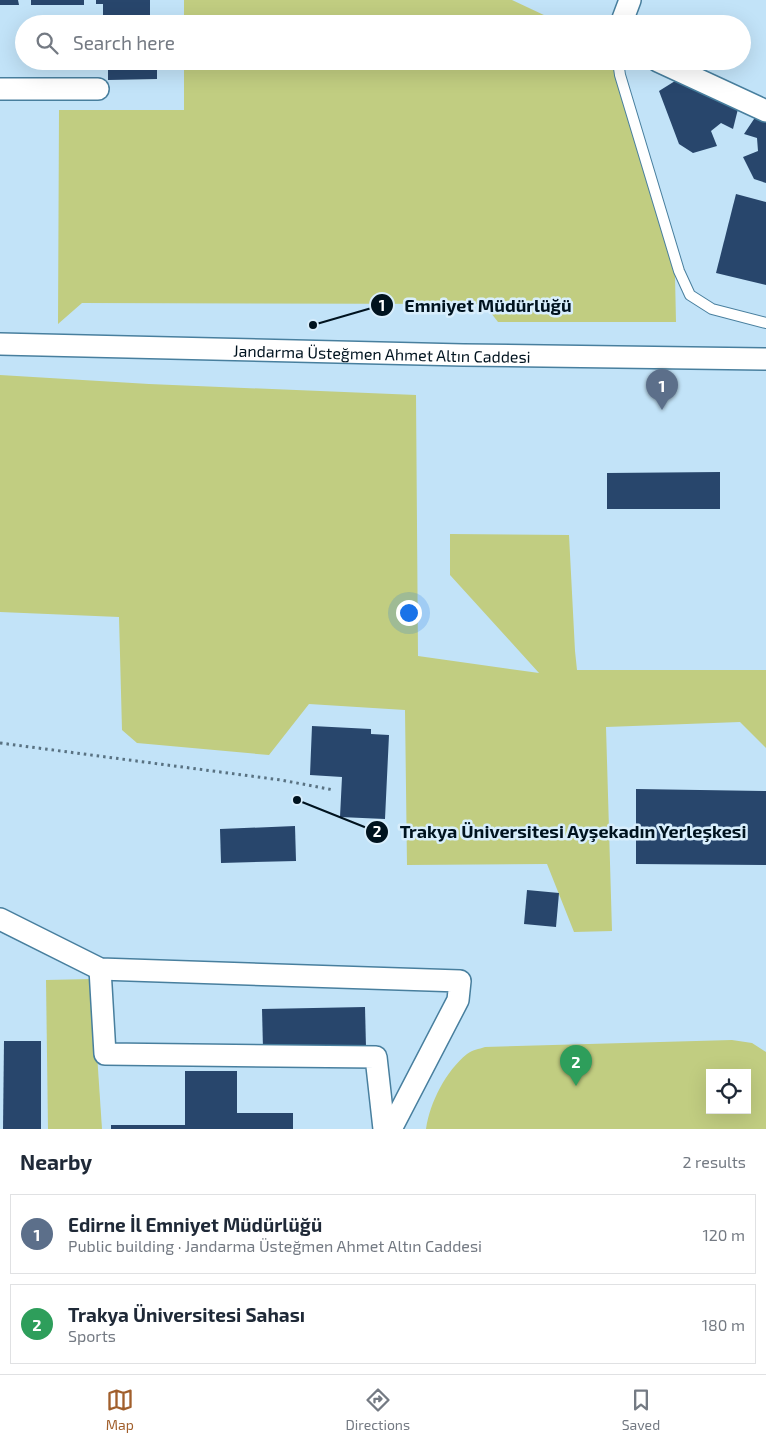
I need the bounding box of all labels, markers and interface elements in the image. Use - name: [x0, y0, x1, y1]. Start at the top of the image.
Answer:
- search box: [15, 15, 751, 70]
- icon: search: [33, 29, 61, 57]
- text: Search here: [73, 31, 175, 54]
- callout: Emniyet Müdürlüğü: [369, 289, 582, 322]
- text: Emniyet Müdürlüğü: [404, 294, 572, 316]
- text: 1: [379, 296, 385, 314]
- street label: Jandarma Üsteğmen Ahmet Altın Caddesi: [233, 340, 531, 365]
- pin: 1: [646, 369, 678, 410]
- your location: [396, 600, 422, 626]
- callout: Trakya Üniversitesi Ayşekadın Yerleşkesi: [364, 815, 757, 848]
- text: Trakya Üniversitesi Ayşekadın Yerleşkesi: [400, 820, 746, 843]
- text: 2: [373, 822, 382, 840]
- pin: 2: [560, 1045, 592, 1086]
- map controls: [706, 1069, 751, 1114]
- button: locate: [706, 1069, 751, 1114]
- text: Nearby: [20, 1149, 92, 1174]
- text: 2 results: [683, 1152, 746, 1171]
- text: Edirne İl Emniyet Müdürlüğü: [68, 1213, 322, 1236]
- text: 1: [34, 1225, 40, 1244]
- text: 120 m: [702, 1225, 745, 1244]
- text: Public building · Jandarma Üsteğmen Ahmet Altın Caddesi: [68, 1236, 482, 1255]
- text: Trakya Üniversitesi Sahası: [68, 1303, 305, 1326]
- text: 2: [32, 1315, 42, 1334]
- text: 180 m: [702, 1315, 745, 1334]
- text: Sports: [68, 1326, 116, 1345]
- tab: Map: [106, 1386, 134, 1433]
- tab: Directions: [346, 1386, 410, 1433]
- tab: Saved: [622, 1386, 660, 1433]

